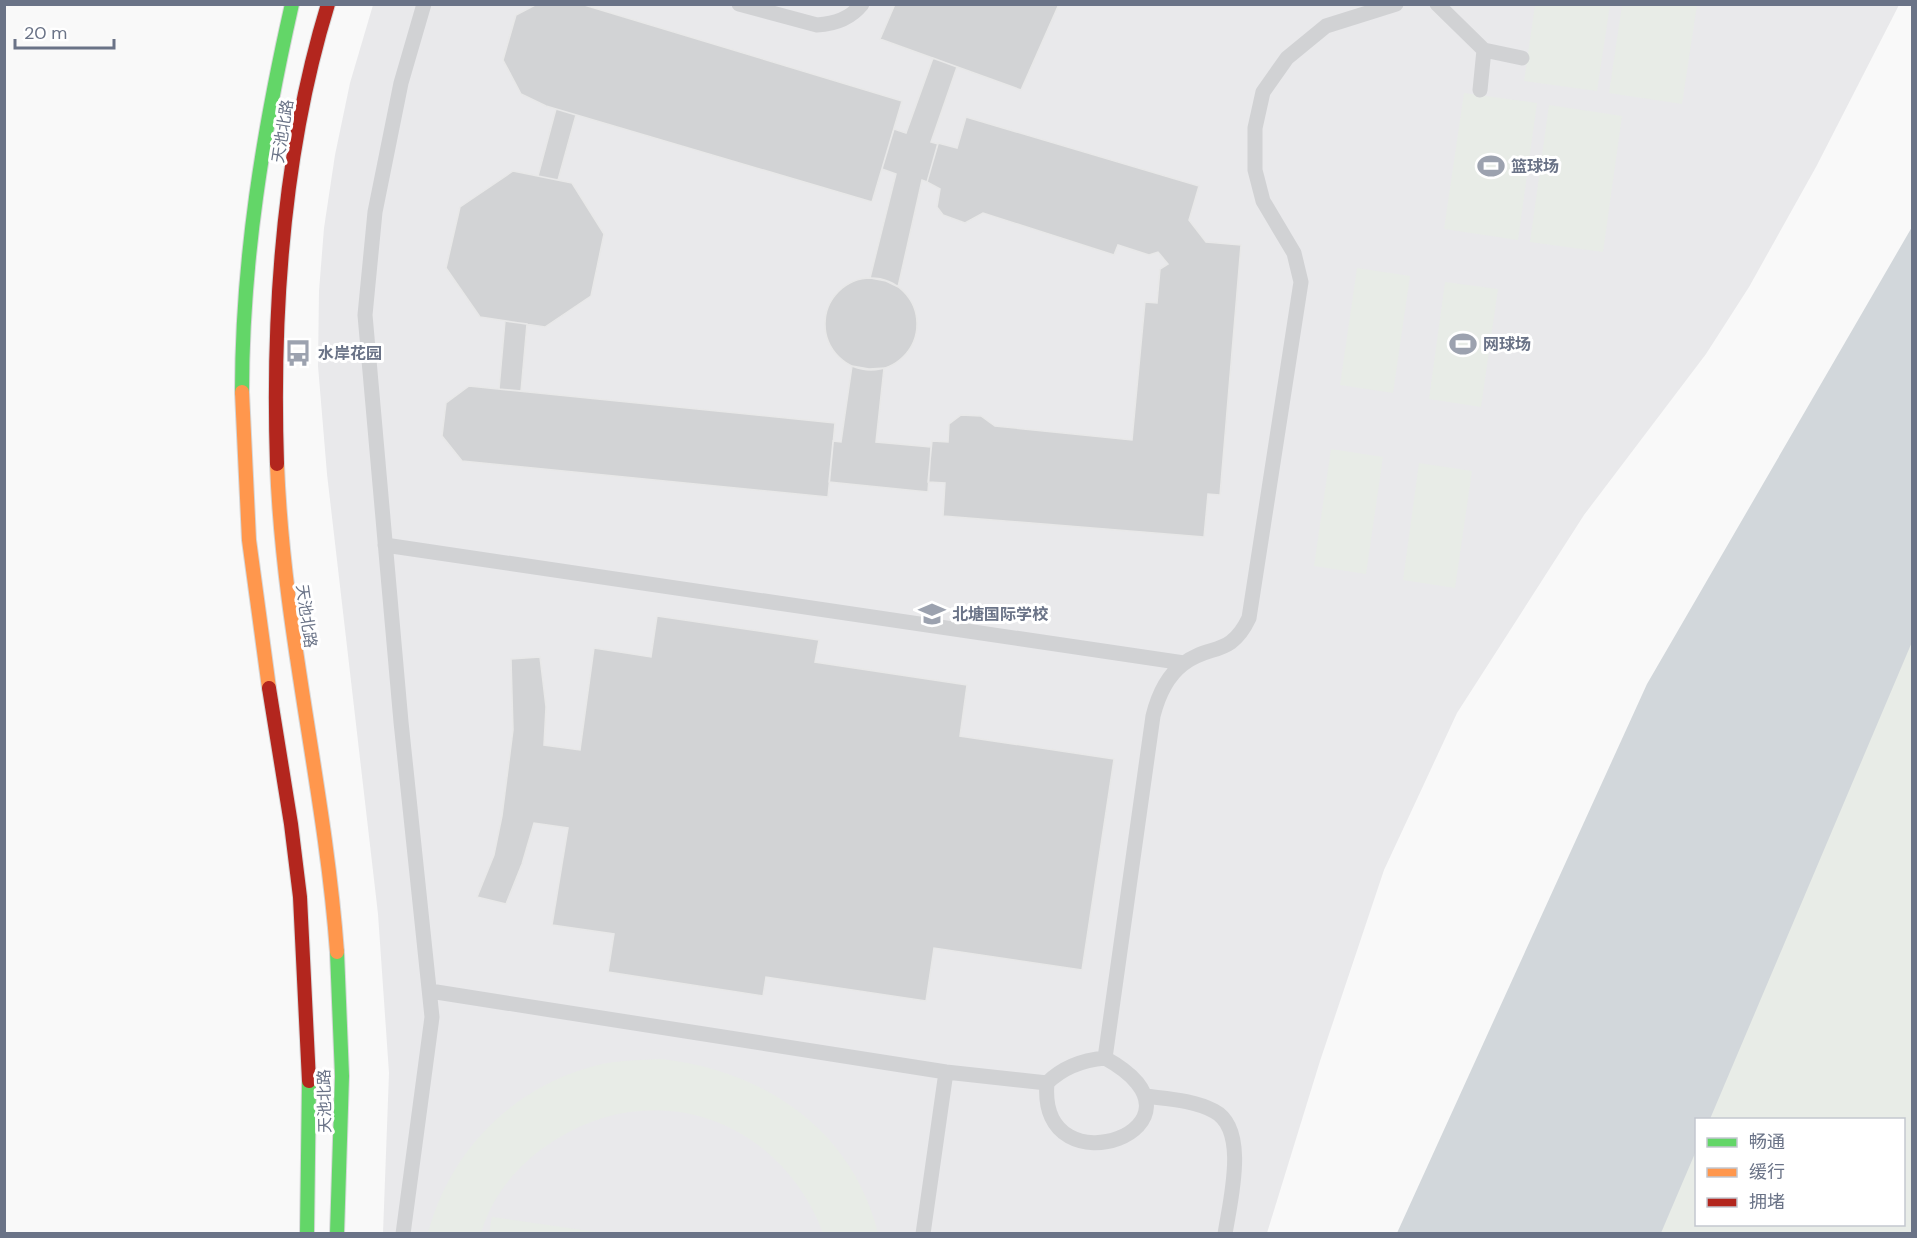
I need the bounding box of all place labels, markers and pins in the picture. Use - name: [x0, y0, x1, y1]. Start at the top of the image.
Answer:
- sports icon: 篮球场: [1476, 151, 1506, 181]
- place label: 篮球场: [1511, 156, 1559, 177]
- sports icon: 网球场: [1448, 329, 1478, 359]
- place label: 网球场: [1483, 334, 1531, 355]
- bus stop icon: 水岸花园: [283, 338, 313, 368]
- place label: 水岸花园: [318, 343, 382, 364]
- school or university icon: 北塘国际学校: [917, 599, 947, 629]
- place label: 北塘国际学校: [952, 604, 1049, 625]

